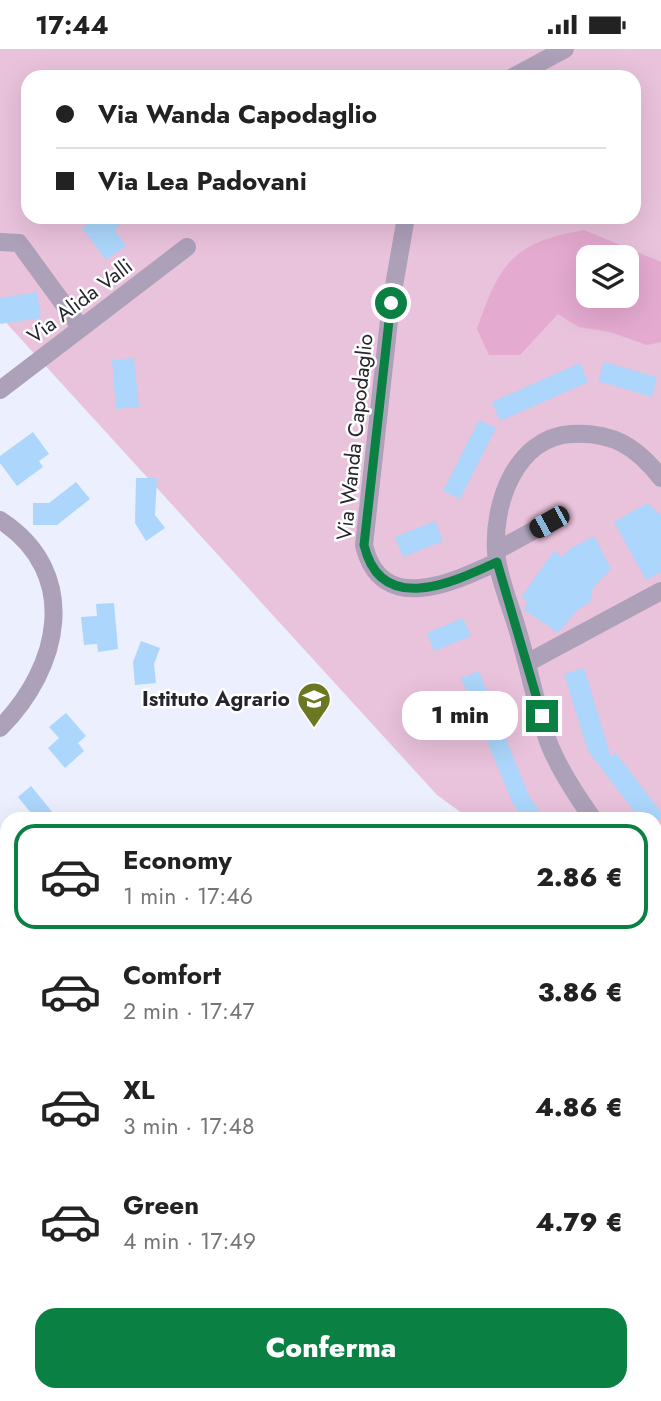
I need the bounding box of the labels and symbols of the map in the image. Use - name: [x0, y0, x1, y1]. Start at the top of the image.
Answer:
- street label: Via Alida Valli: [21, 251, 139, 351]
- route start: [375, 287, 407, 319]
- street label: Via Wanda Capodaglio: [329, 332, 381, 542]
- car: [526, 503, 573, 541]
- school or university icon: Istituto Agrario: [295, 680, 333, 729]
- place label: Istituto Agrario: [142, 684, 290, 714]
- callout: 1 min: [402, 691, 518, 741]
- route end: [526, 700, 558, 732]

